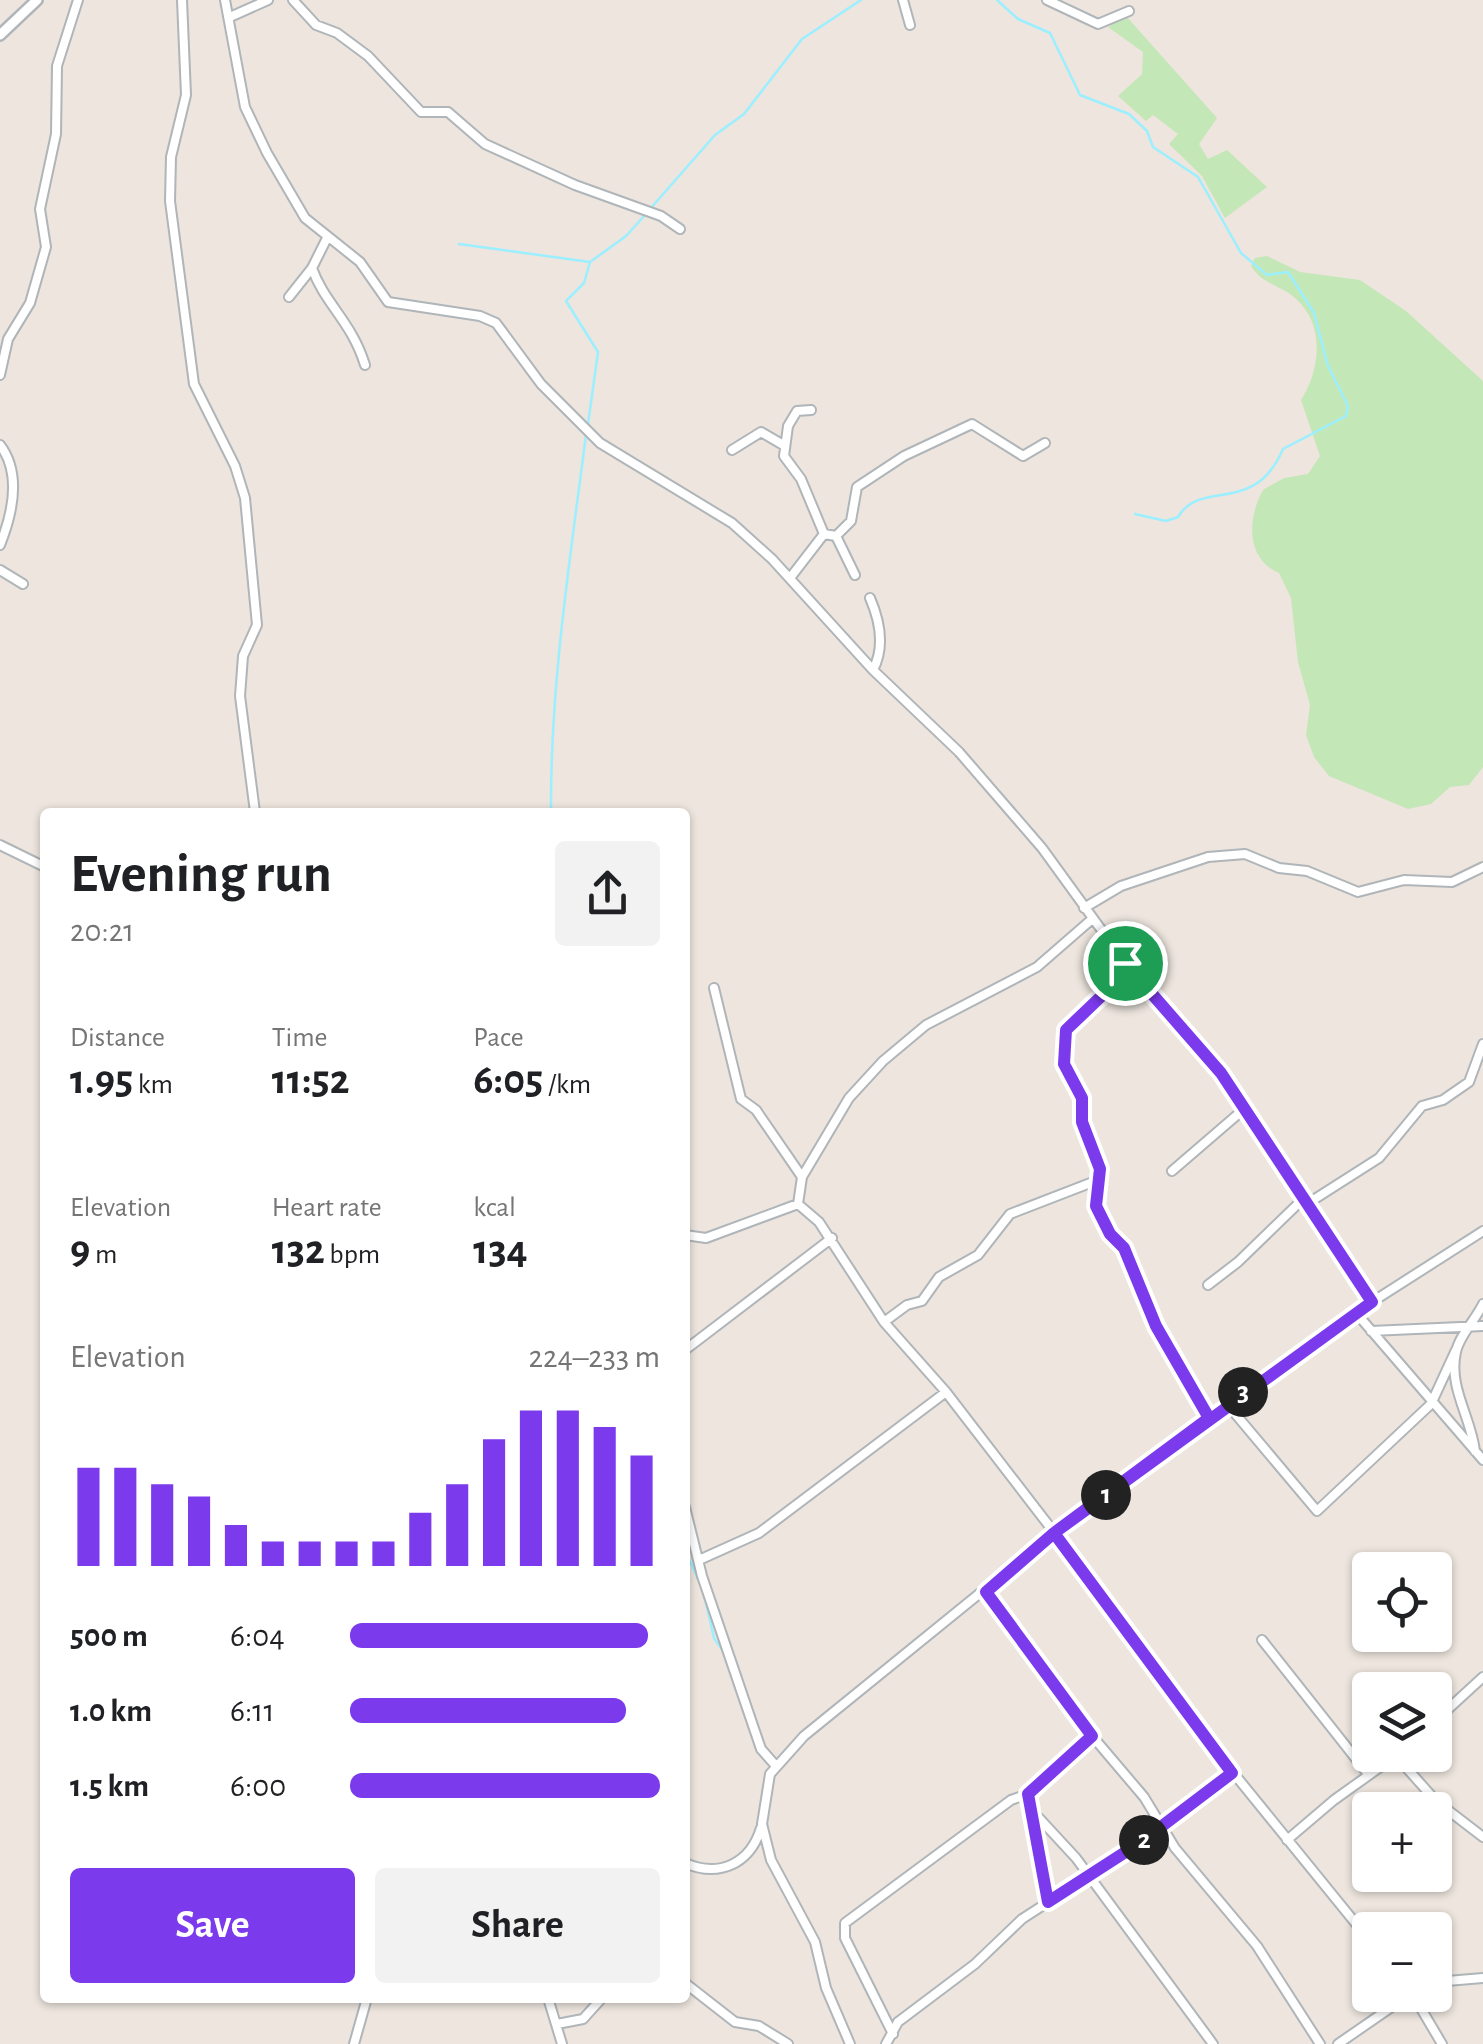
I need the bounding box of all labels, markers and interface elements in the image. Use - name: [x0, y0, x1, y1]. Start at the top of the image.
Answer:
- button: share: [555, 841, 660, 946]
- text: Evening run: [70, 847, 332, 902]
- text: 20:21: [70, 915, 134, 947]
- pin: [1083, 921, 1168, 1006]
- icon: arrive: [1098, 936, 1153, 991]
- text: Distance: [70, 1024, 165, 1052]
- text: Time: [272, 1024, 327, 1052]
- text: Pace: [473, 1024, 524, 1052]
- text: 1.95: [70, 1059, 133, 1101]
- text: 11:52: [272, 1059, 349, 1101]
- text: 6:05: [473, 1059, 543, 1101]
- text: km: [133, 1071, 173, 1099]
- text: /km: [543, 1071, 591, 1099]
- text: Elevation: [70, 1194, 171, 1222]
- text: Heart rate: [272, 1194, 382, 1222]
- text: kcal: [473, 1194, 516, 1222]
- text: 9: [70, 1229, 90, 1271]
- text: 132: [272, 1229, 325, 1271]
- text: 134: [473, 1229, 528, 1271]
- text: m: [90, 1241, 117, 1269]
- text: bpm: [325, 1241, 380, 1269]
- text: Elevation: [70, 1341, 186, 1373]
- text: 224–233 m: [528, 1341, 660, 1373]
- pin: 3: [1218, 1367, 1268, 1417]
- text: 3: [1237, 1378, 1249, 1406]
- pin: 1: [1081, 1470, 1131, 1520]
- text: 1: [1101, 1481, 1111, 1509]
- map controls: [1352, 1552, 1452, 2012]
- button: locate: [1352, 1552, 1452, 1652]
- text: 500 m: [70, 1620, 148, 1652]
- text: 6:04: [230, 1620, 285, 1652]
- button: layers: [1352, 1672, 1452, 1772]
- text: 1.0 km: [70, 1695, 152, 1727]
- text: 6:11: [230, 1695, 274, 1727]
- text: 1.5 km: [70, 1770, 149, 1802]
- text: 6:00: [230, 1770, 286, 1802]
- button: +: [1352, 1792, 1452, 1892]
- pin: 2: [1119, 1815, 1169, 1865]
- text: 2: [1137, 1826, 1151, 1854]
- button: Save: [70, 1868, 355, 1983]
- button: Share: [375, 1868, 660, 1983]
- button: −: [1352, 1912, 1452, 2012]

